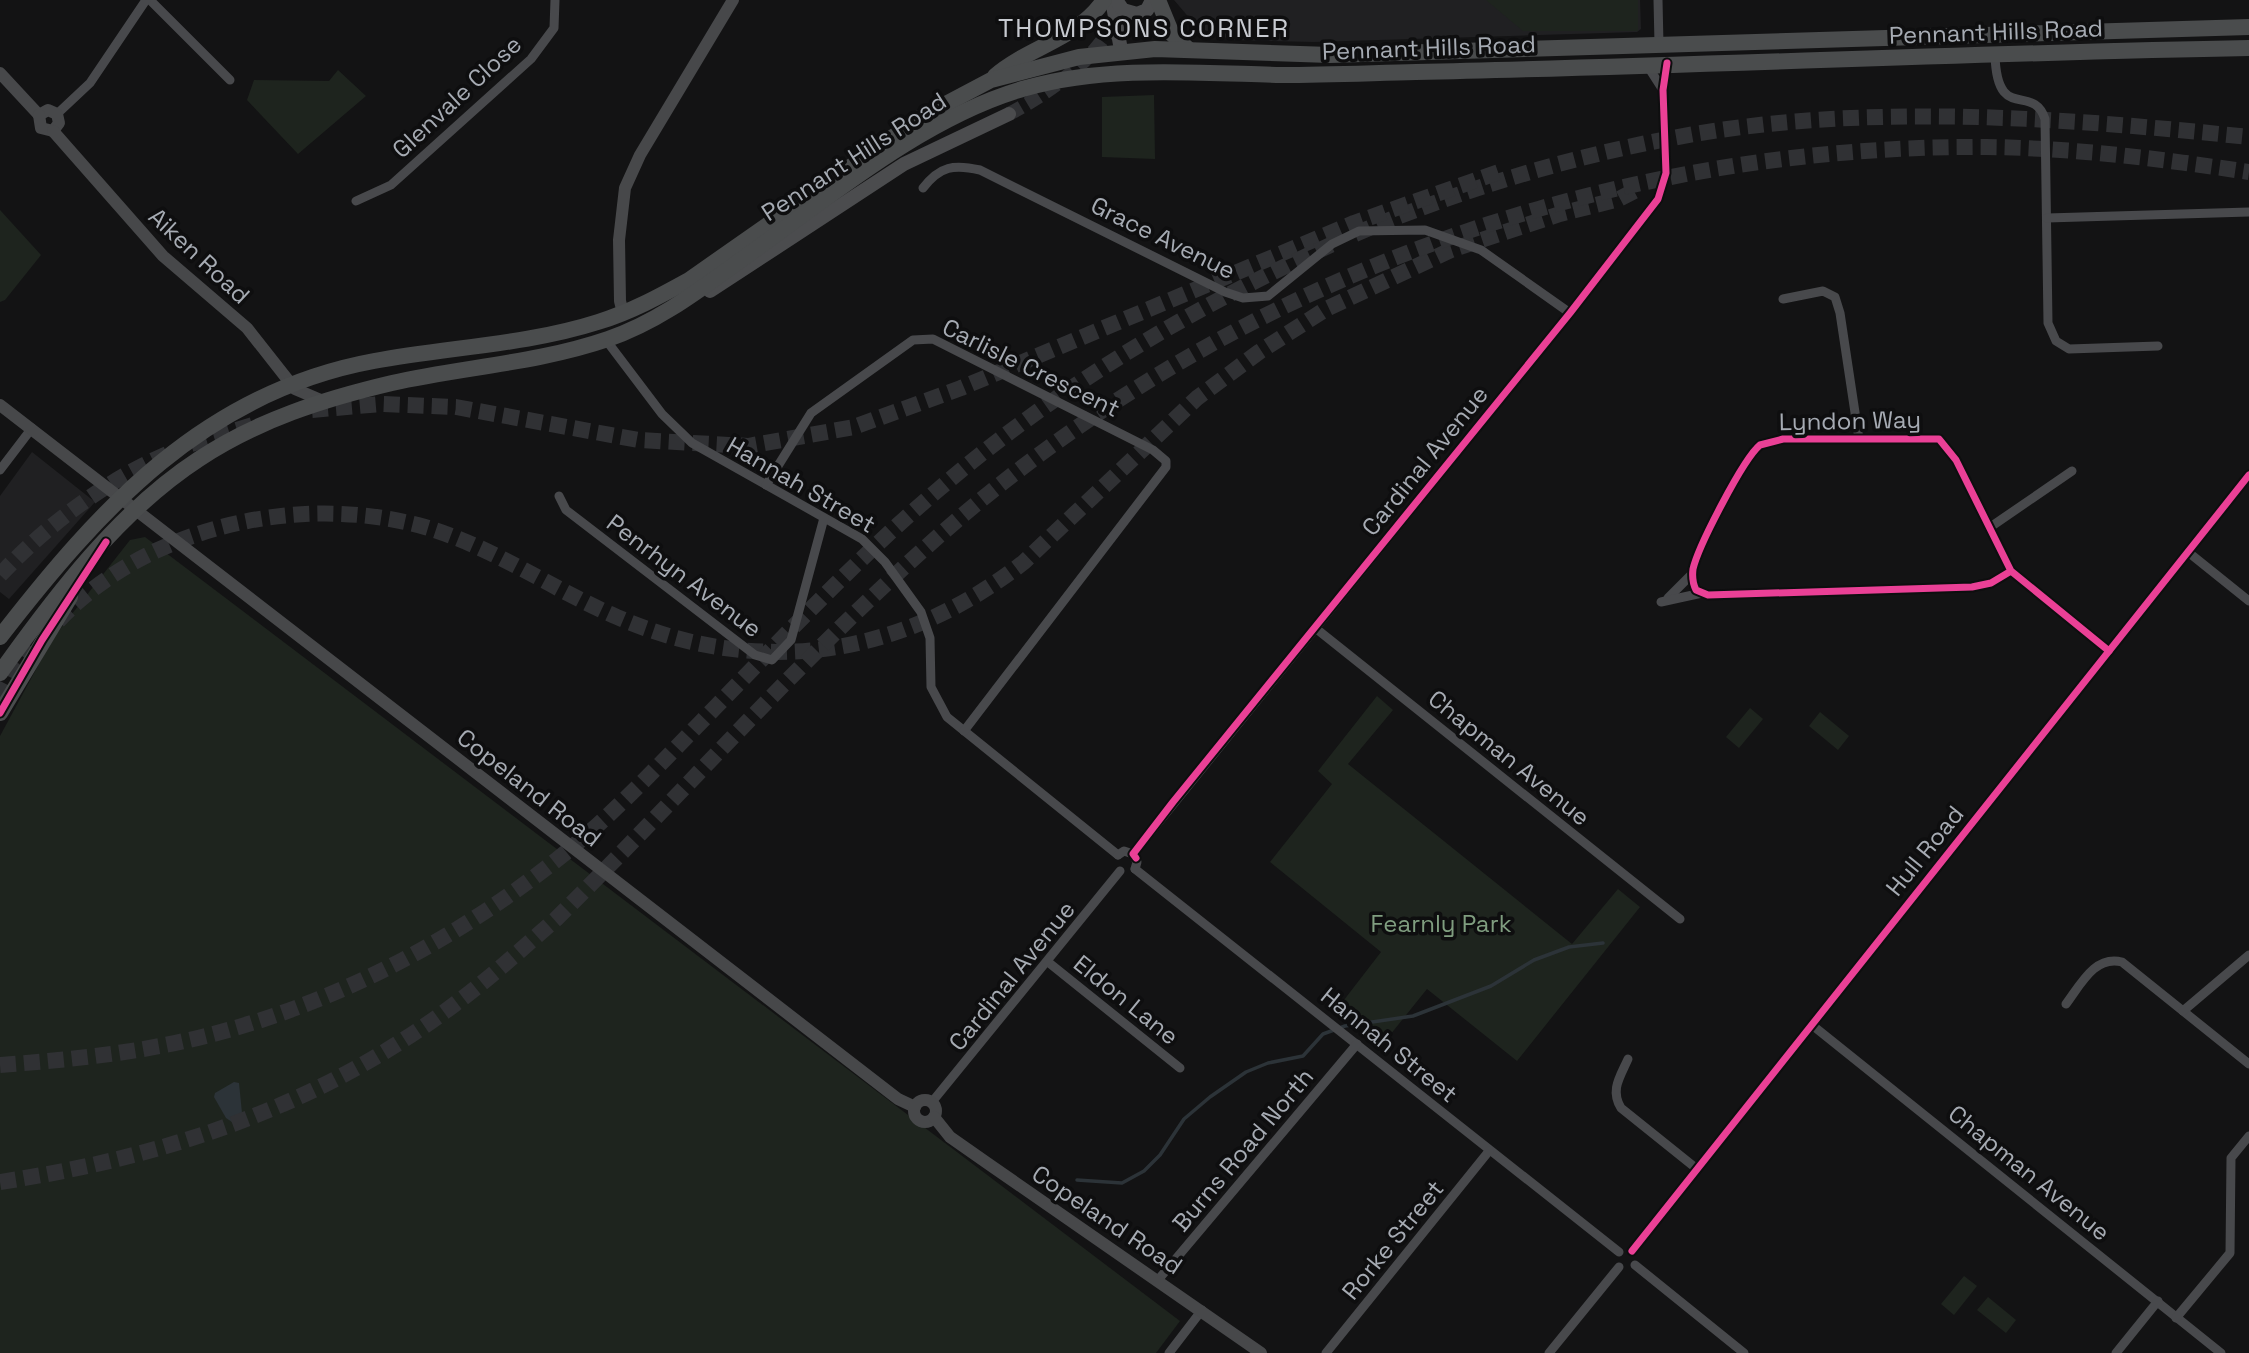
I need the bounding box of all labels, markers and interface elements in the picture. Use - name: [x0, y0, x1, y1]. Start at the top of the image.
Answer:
- district label: THOMPSONS CORNER: [998, 11, 1290, 45]
- street label: Pennant Hills Road: [1888, 12, 2104, 51]
- street label: Pennant Hills Road: [1321, 28, 1537, 67]
- street label: Glenvale Close: [385, 29, 528, 165]
- street label: Pennant Hills Road: [755, 85, 952, 228]
- street label: Grace Avenue: [1086, 189, 1241, 286]
- street label: Aiken Road: [142, 201, 256, 310]
- street label: Carlisle Crescent: [937, 311, 1125, 424]
- street label: Cardinal Avenue: [1355, 379, 1495, 542]
- street label: Lyndon Way: [1779, 404, 1921, 437]
- street label: Hannah Street: [721, 429, 881, 540]
- street label: Penrhyn Avenue: [600, 507, 768, 644]
- street label: Chapman Avenue: [1422, 683, 1596, 832]
- street label: Copeland Road: [451, 722, 608, 854]
- street label: Hull Road: [1879, 799, 1970, 902]
- street label: Cardinal Avenue: [942, 894, 1082, 1057]
- park label: Fearnly Park: [1370, 908, 1512, 939]
- street label: Eldon Lane: [1067, 948, 1185, 1051]
- street label: Hannah Street: [1315, 980, 1464, 1109]
- street label: Burns Road North: [1165, 1062, 1320, 1238]
- street label: Chapman Avenue: [1942, 1098, 2116, 1247]
- street label: Copeland Road: [1026, 1158, 1188, 1281]
- street label: Rorke Street: [1335, 1174, 1450, 1306]

